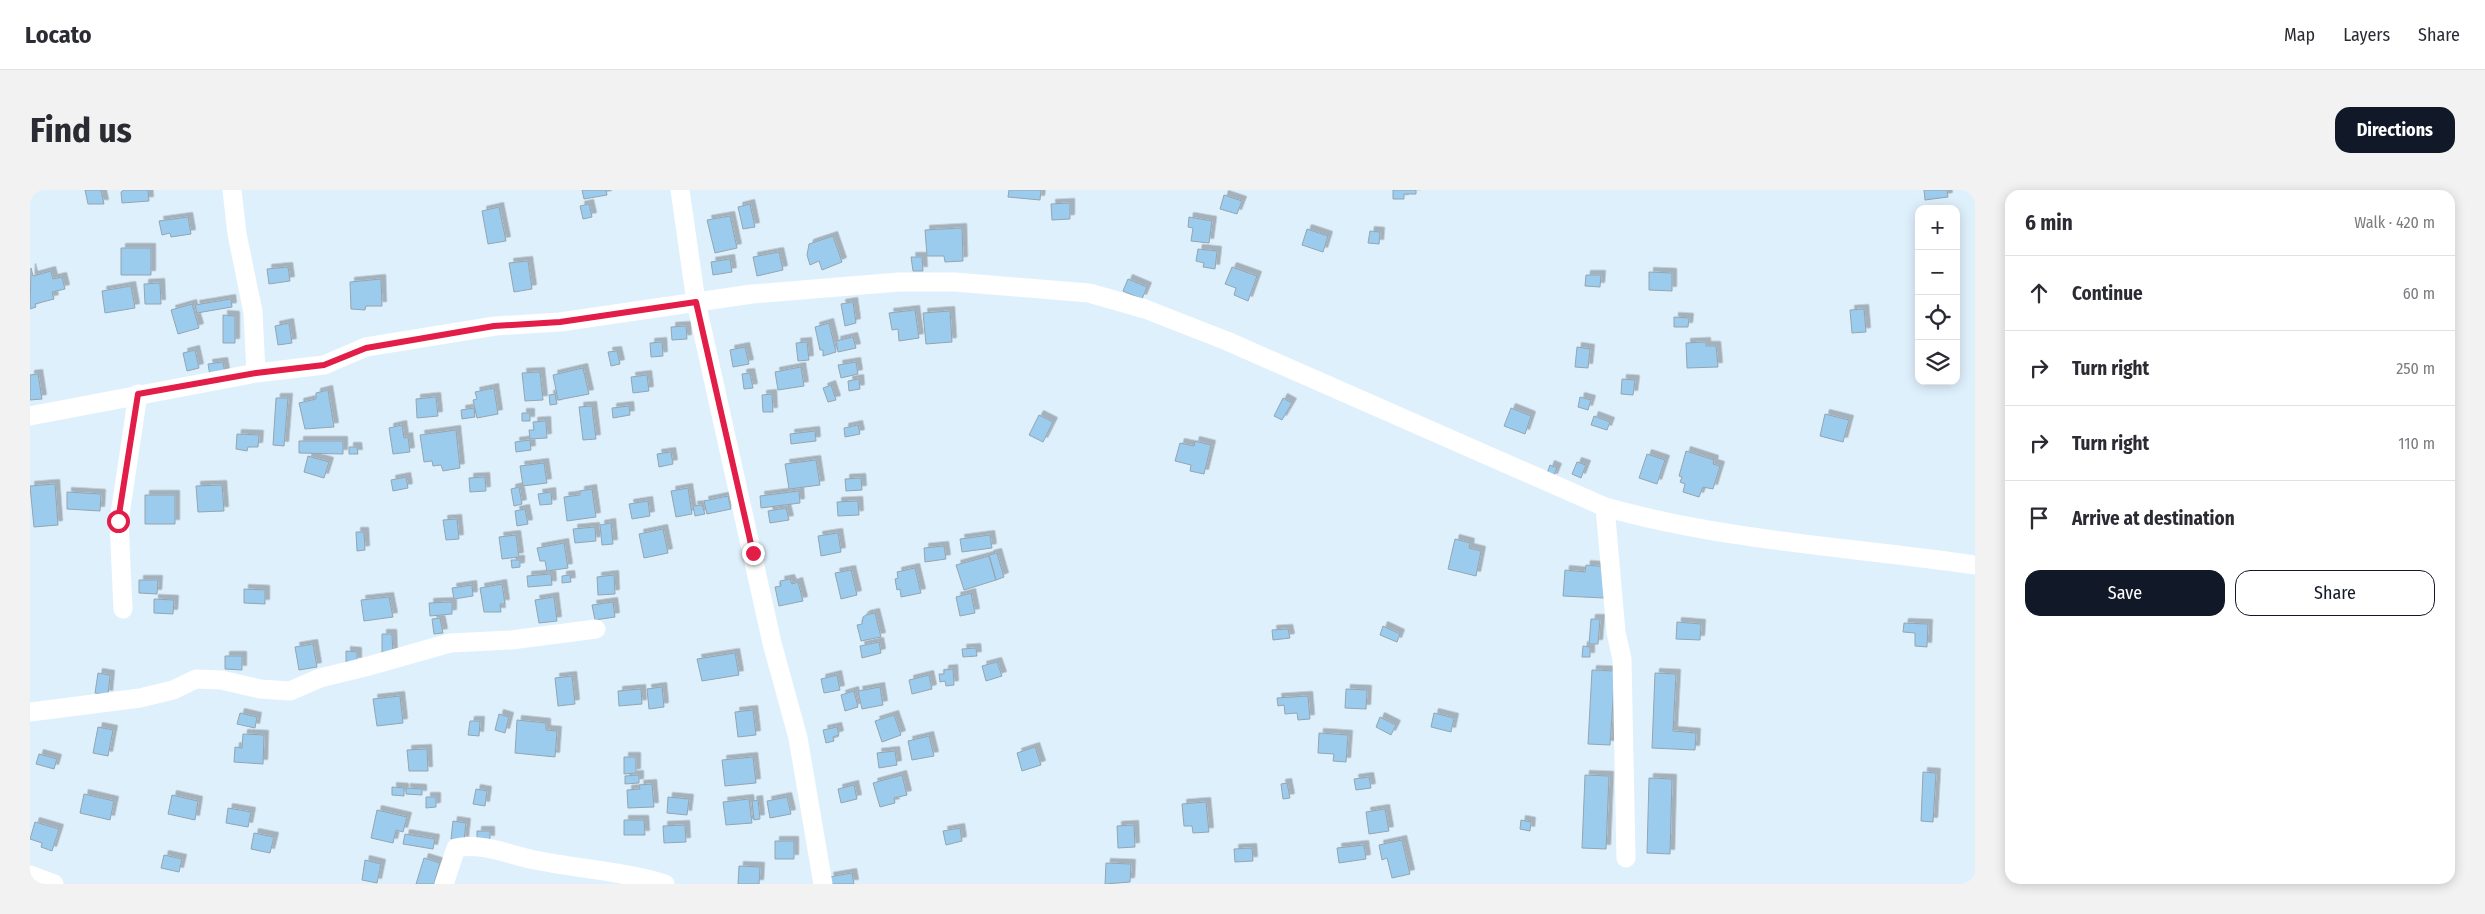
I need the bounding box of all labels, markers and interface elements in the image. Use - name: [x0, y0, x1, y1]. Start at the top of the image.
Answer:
- text: Locato: [25, 21, 91, 49]
- text: Map: [2284, 24, 2315, 46]
- text: Layers: [2343, 24, 2390, 46]
- text: Share: [2418, 24, 2460, 46]
- button: Directions: [2335, 107, 2455, 153]
- text: Find us: [30, 109, 132, 151]
- map controls: [1915, 205, 1960, 385]
- button: +: [1915, 205, 1960, 250]
- text: 6 min: [2025, 210, 2073, 236]
- text: Walk · 420 m: [2354, 213, 2435, 232]
- button: −: [1915, 250, 1960, 295]
- icon: ahead: [2025, 279, 2053, 307]
- text: Continue: [2072, 282, 2143, 305]
- text: 60 m: [2403, 284, 2435, 303]
- button: locate: [1915, 295, 1960, 340]
- button: layers: [1915, 340, 1960, 385]
- icon: right: [2025, 354, 2053, 382]
- text: Turn right: [2072, 357, 2149, 380]
- text: 250 m: [2396, 359, 2435, 378]
- icon: right: [2025, 429, 2053, 457]
- text: Turn right: [2072, 432, 2149, 455]
- text: 110 m: [2398, 434, 2435, 453]
- icon: arrive: [2025, 504, 2053, 532]
- text: Arrive at destination: [2072, 507, 2235, 530]
- route start: [107, 510, 130, 533]
- route end: [742, 542, 765, 565]
- button: Save: [2025, 570, 2225, 616]
- button: Share: [2235, 570, 2435, 616]

